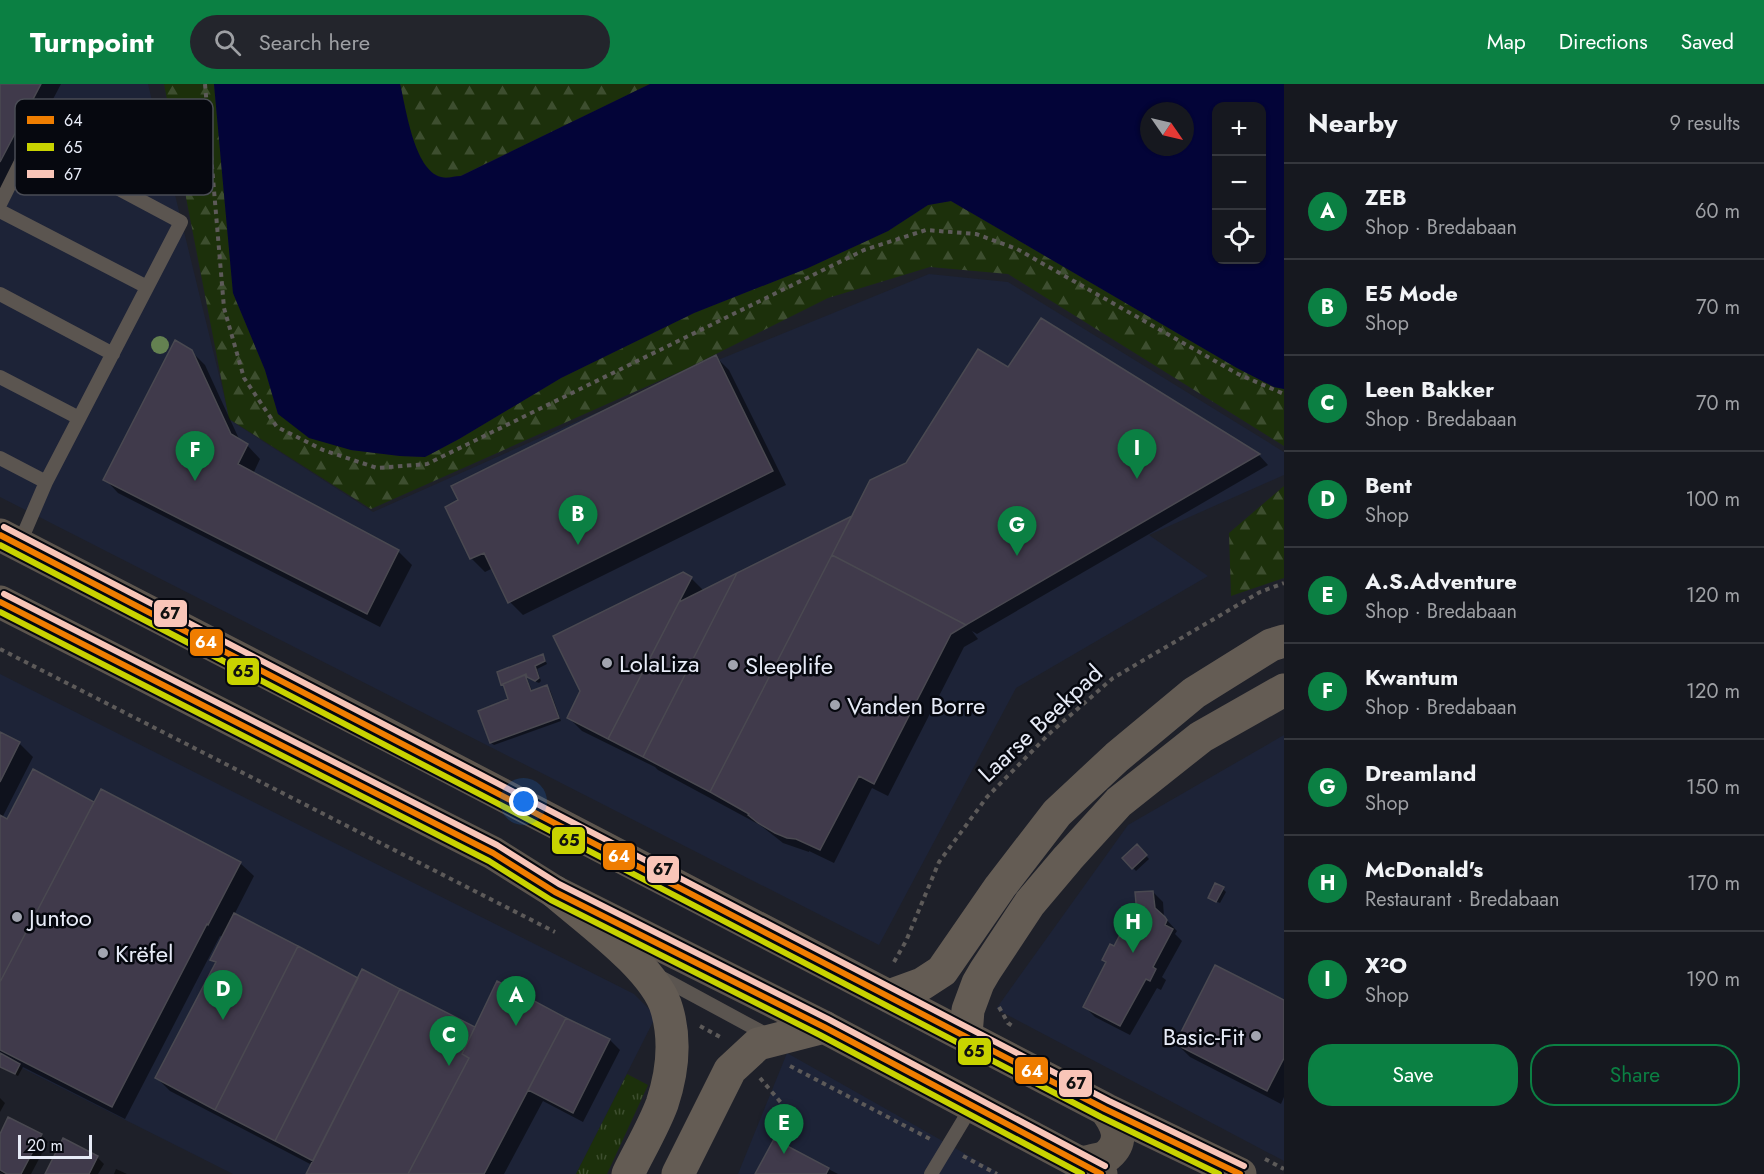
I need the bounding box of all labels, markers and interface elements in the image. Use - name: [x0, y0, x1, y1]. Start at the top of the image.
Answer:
- search box: [190, 15, 610, 69]
- text: Turnpoint: [30, 22, 154, 63]
- icon: search: [211, 26, 244, 59]
- text: Search here: [259, 26, 370, 58]
- text: Map: [1487, 27, 1526, 57]
- text: Directions: [1559, 27, 1648, 57]
- text: Saved: [1681, 27, 1734, 57]
- legend: [15, 99, 213, 195]
- north arrow: [1140, 102, 1194, 156]
- map controls: [1212, 102, 1266, 264]
- button: +: [1212, 102, 1266, 156]
- text: Nearby: [1308, 104, 1397, 142]
- text: 64: [64, 109, 83, 132]
- text: 9 results: [1670, 109, 1740, 138]
- text: 65: [64, 136, 82, 159]
- button: −: [1212, 156, 1266, 210]
- text: 67: [64, 163, 82, 186]
- text: ZEB: [1365, 181, 1407, 213]
- text: A: [1320, 197, 1335, 226]
- text: 60 m: [1695, 197, 1740, 226]
- button: locate: [1212, 210, 1266, 264]
- text: Shop · Bredabaan: [1365, 213, 1517, 242]
- text: E5 Mode: [1365, 277, 1458, 309]
- text: B: [1321, 293, 1334, 322]
- text: 70 m: [1696, 293, 1740, 322]
- text: Shop: [1365, 309, 1409, 338]
- text: Leen Bakker: [1365, 373, 1494, 405]
- text: C: [1320, 389, 1335, 418]
- text: 70 m: [1696, 389, 1740, 418]
- text: Shop · Bredabaan: [1365, 405, 1517, 434]
- pin: I: [1118, 430, 1156, 479]
- pin: F: [176, 432, 214, 481]
- text: Bent: [1365, 469, 1412, 501]
- text: D: [1320, 485, 1335, 514]
- text: 100 m: [1685, 485, 1740, 514]
- pin: B: [558, 496, 598, 545]
- text: Shop: [1365, 501, 1409, 530]
- pin: G: [998, 506, 1036, 556]
- text: A.S.Adventure: [1365, 565, 1517, 597]
- text: E: [1321, 581, 1334, 610]
- text: 120 m: [1686, 581, 1740, 610]
- text: Shop · Bredabaan: [1365, 597, 1517, 626]
- line badge: 67: [153, 599, 188, 628]
- text: 67: [160, 602, 181, 625]
- line badge: 64: [189, 628, 224, 657]
- text: 64: [195, 631, 217, 654]
- place label: LolaLiza: [619, 646, 700, 681]
- place label: Sleeplife: [745, 648, 833, 683]
- marker: LolaLiza: [600, 656, 614, 670]
- street label: Laarse Beekpad: [970, 656, 1110, 790]
- line badge: 65: [226, 657, 260, 686]
- marker: Sleeplife: [726, 658, 740, 672]
- text: 65: [232, 660, 254, 683]
- text: Kwantum: [1365, 661, 1458, 693]
- text: F: [1322, 677, 1333, 706]
- text: 120 m: [1686, 677, 1740, 706]
- place label: Vanden Borre: [847, 688, 985, 723]
- text: Shop · Bredabaan: [1365, 693, 1517, 722]
- marker: Vanden Borre: [828, 698, 842, 712]
- text: Dreamland: [1365, 757, 1476, 789]
- text: G: [1319, 773, 1336, 802]
- text: 150 m: [1686, 773, 1740, 802]
- your location: [509, 787, 538, 816]
- text: Shop: [1365, 789, 1409, 818]
- line badge: 65: [551, 826, 586, 855]
- text: 65: [558, 829, 580, 852]
- line badge: 64: [602, 842, 636, 871]
- text: 64: [608, 845, 630, 868]
- text: McDonald's: [1365, 853, 1483, 885]
- line badge: 67: [646, 855, 680, 884]
- text: 67: [653, 858, 674, 881]
- text: H: [1320, 869, 1335, 898]
- text: 170 m: [1687, 869, 1740, 898]
- text: Restaurant · Bredabaan: [1365, 885, 1559, 914]
- place label: Juntoo: [26, 900, 92, 935]
- pin: H: [1114, 904, 1152, 953]
- marker: Juntoo: [10, 910, 24, 924]
- place label: Krëfel: [115, 936, 174, 971]
- marker: Krëfel: [96, 946, 110, 960]
- text: X²O: [1365, 949, 1407, 981]
- text: I: [1324, 965, 1331, 994]
- text: 190 m: [1686, 965, 1740, 994]
- pin: D: [204, 970, 242, 1020]
- pin: A: [496, 976, 536, 1026]
- text: Shop: [1365, 981, 1409, 1010]
- pin: C: [430, 1016, 468, 1066]
- place label: Basic-Fit: [1163, 1019, 1244, 1054]
- marker: Basic-Fit: [1249, 1029, 1263, 1043]
- line badge: 65: [957, 1037, 992, 1066]
- text: 65: [963, 1040, 985, 1063]
- button: Save: [1308, 1044, 1518, 1106]
- button: Share: [1530, 1044, 1740, 1106]
- line badge: 64: [1014, 1056, 1049, 1085]
- text: 64: [1021, 1060, 1043, 1083]
- line badge: 67: [1058, 1069, 1093, 1098]
- text: 67: [1066, 1072, 1087, 1095]
- pin: E: [764, 1104, 804, 1154]
- scale bar: [18, 1132, 92, 1160]
- text: 20 m: [27, 1134, 63, 1157]

